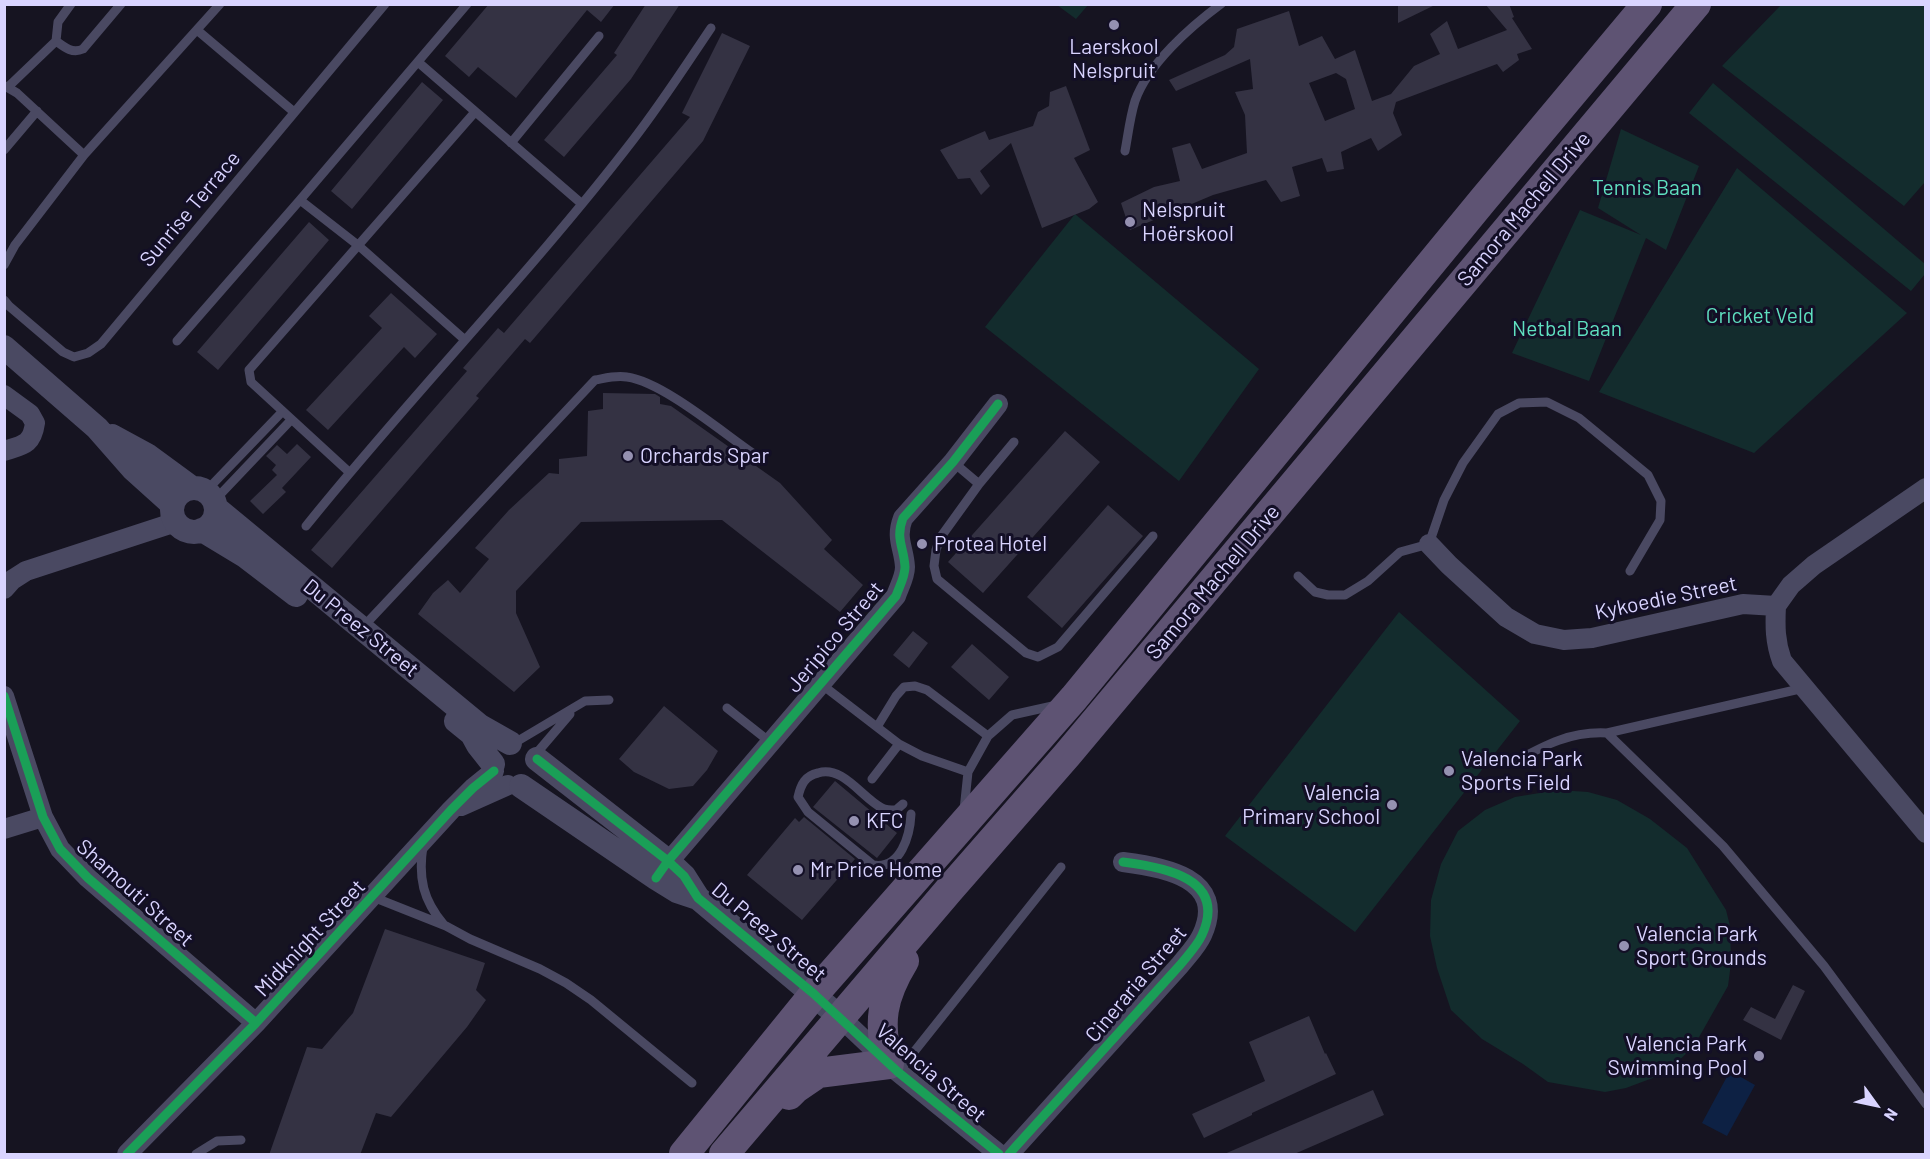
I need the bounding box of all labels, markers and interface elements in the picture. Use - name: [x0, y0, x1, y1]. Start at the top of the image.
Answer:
- marker: Laerskool Nelspruit: [1107, 18, 1121, 32]
- place label: Laerskool Nelspruit: [1069, 34, 1159, 84]
- street label: Samora Machell Drive: [1452, 127, 1596, 291]
- street label: Sunrise Terrace: [134, 146, 246, 272]
- park label: Tennis Baan: [1592, 175, 1702, 201]
- place label: Nelspruit Hoërskool: [1142, 197, 1234, 247]
- marker: Nelspruit Hoërskool: [1123, 215, 1137, 229]
- park label: Cricket Veld: [1706, 303, 1814, 329]
- park label: Netbal Baan: [1512, 316, 1622, 342]
- place label: Orchards Spar: [640, 443, 769, 469]
- marker: Orchards Spar: [621, 449, 635, 463]
- street label: Samora Machell Drive: [1141, 500, 1285, 664]
- place label: Protea Hotel: [934, 531, 1047, 557]
- marker: Protea Hotel: [915, 537, 929, 551]
- street label: Kykoedie Street: [1593, 571, 1739, 625]
- street label: Du Preez Street: [298, 574, 424, 682]
- street label: Jeripico Street: [781, 576, 889, 698]
- place label: Valencia Park Sports Field: [1461, 746, 1583, 796]
- marker: Valencia Park Sports Field: [1442, 764, 1456, 778]
- place label: Valencia Primary School: [1242, 780, 1380, 830]
- marker: Valencia Primary School: [1385, 798, 1399, 812]
- place label: KFC: [866, 808, 903, 834]
- marker: KFC: [847, 814, 861, 828]
- street label: Shamouti Street: [71, 834, 199, 952]
- place label: Mr Price Home: [810, 857, 942, 883]
- marker: Mr Price Home: [791, 863, 805, 877]
- street label: Midknight Street: [249, 874, 371, 1002]
- street label: Du Preez Street: [707, 877, 831, 987]
- street label: Cineraria Street: [1080, 921, 1192, 1047]
- place label: Valencia Park Sport Grounds: [1636, 921, 1767, 971]
- marker: Valencia Park Sport Grounds: [1617, 939, 1631, 953]
- street label: Valencia Street: [871, 1018, 991, 1128]
- place label: Valencia Park Swimming Pool: [1608, 1031, 1747, 1081]
- marker: Valencia Park Swimming Pool: [1752, 1049, 1766, 1063]
- north arrow: [1846, 1075, 1906, 1135]
- text: N: [1881, 1105, 1902, 1125]

